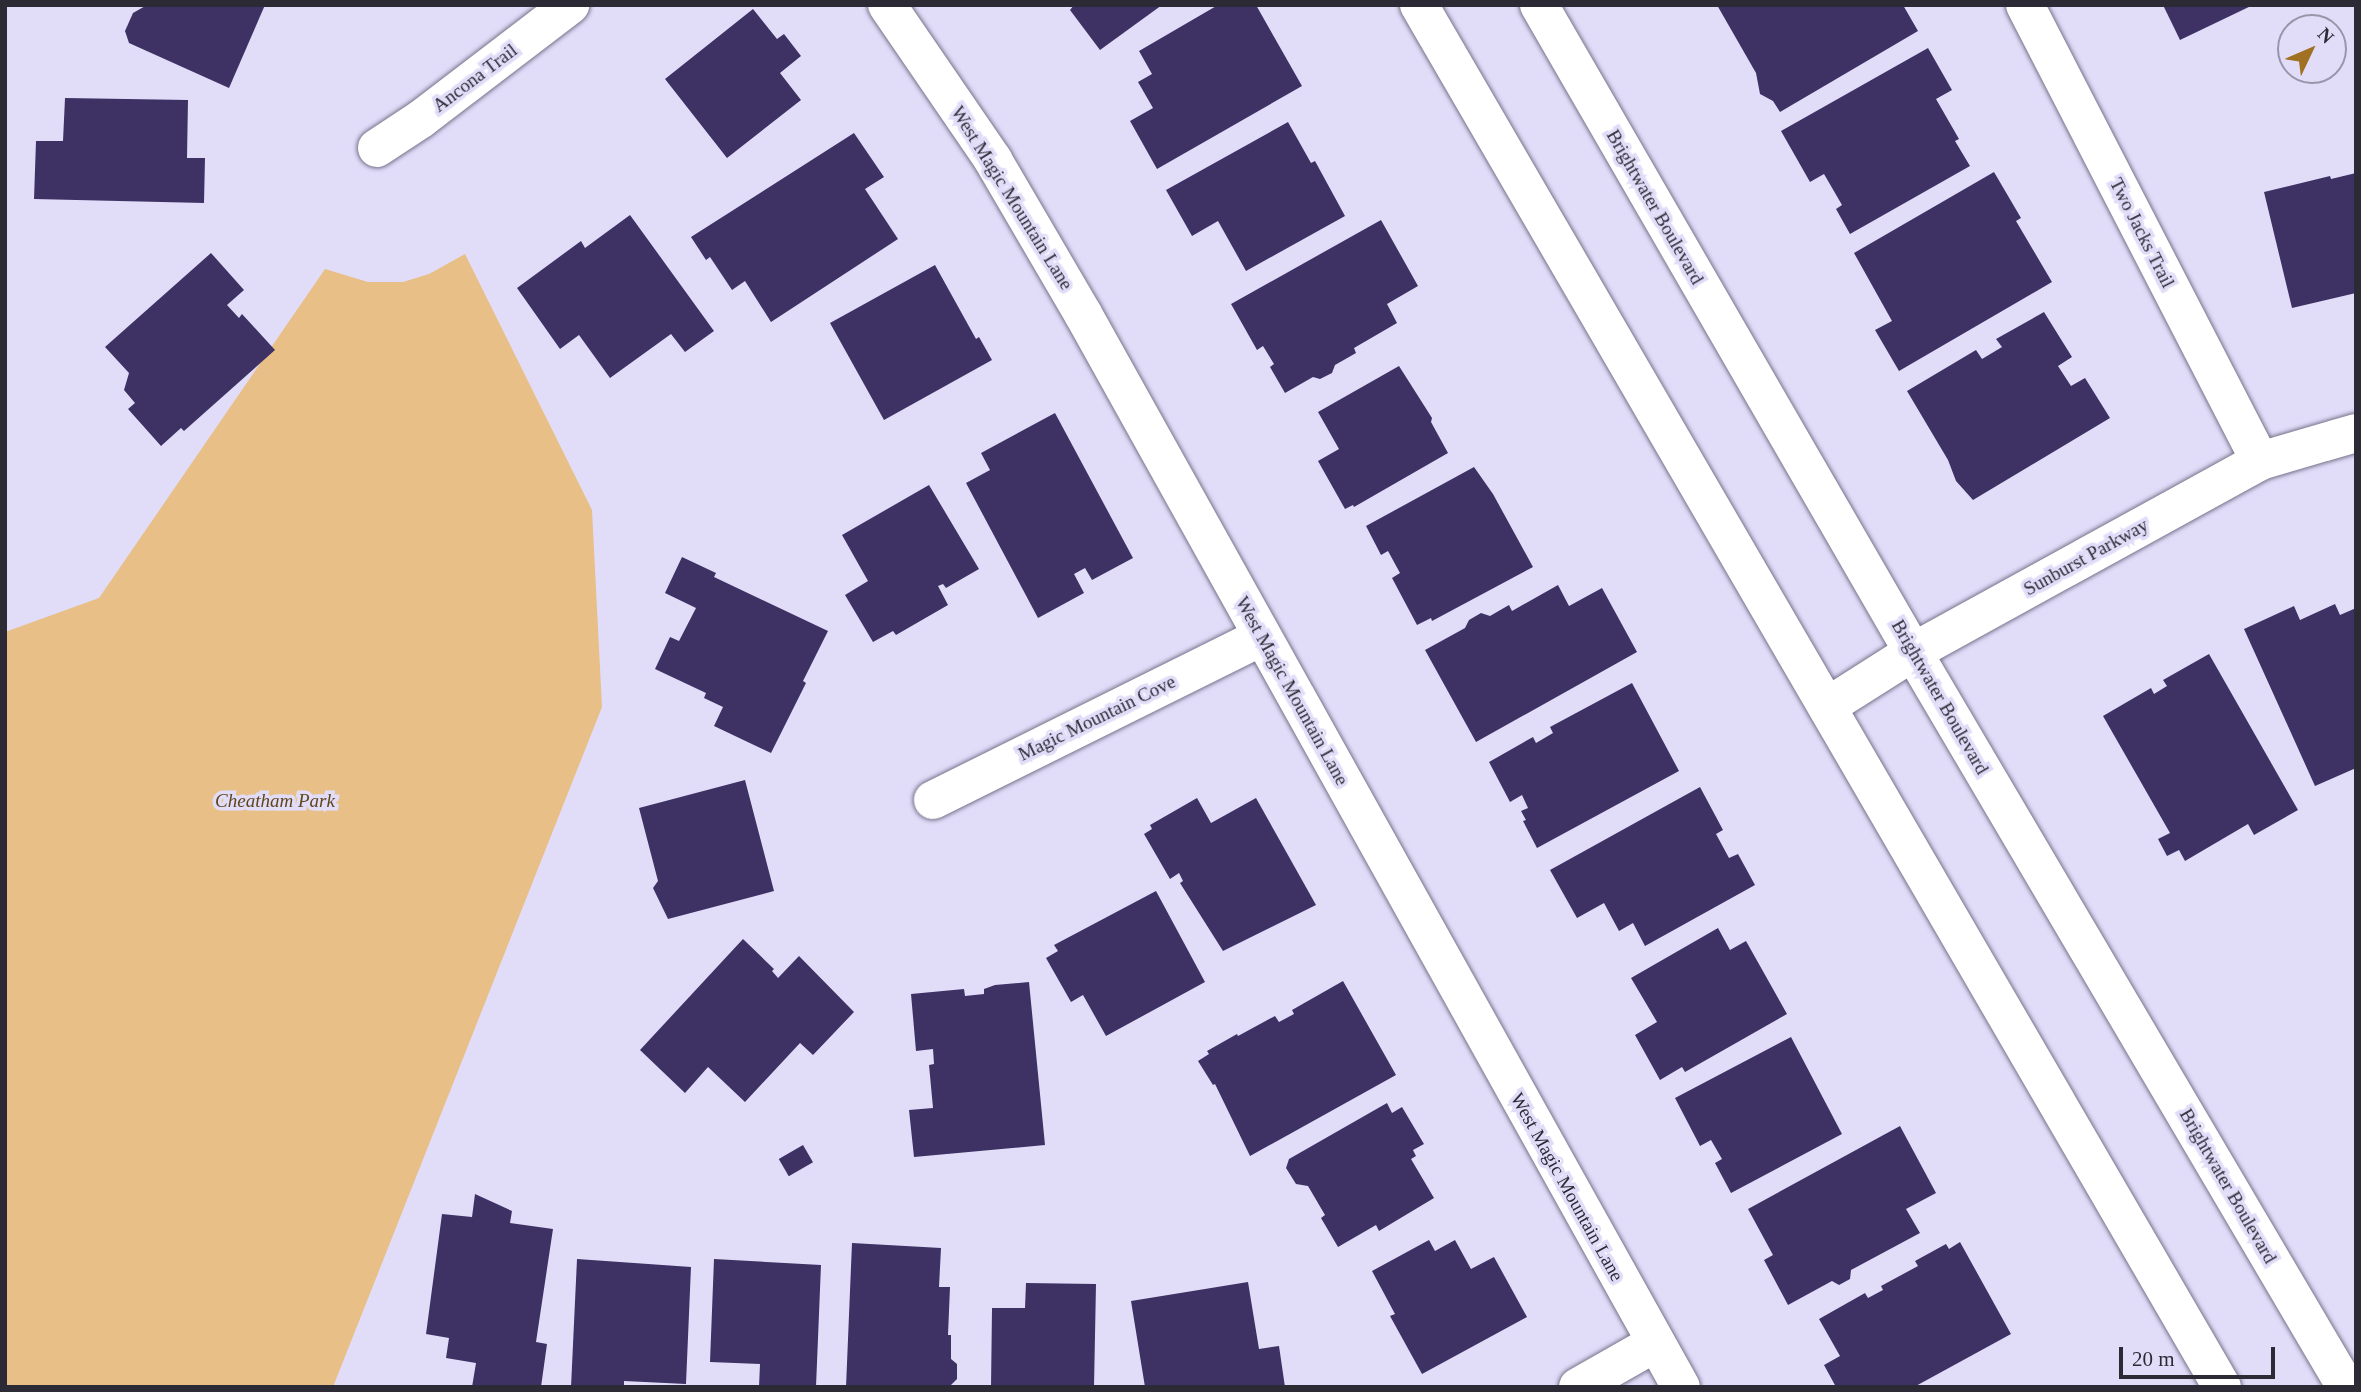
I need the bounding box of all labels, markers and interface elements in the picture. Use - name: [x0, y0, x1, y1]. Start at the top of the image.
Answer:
- north arrow: [2277, 14, 2347, 84]
- text: N: [2314, 23, 2338, 48]
- street label: Ancona Trail: [428, 39, 522, 117]
- street label: West Magic Mountain Lane: [946, 102, 1078, 294]
- street label: Brightwater Boulevard: [1601, 126, 1709, 288]
- street label: Two Jacks Trail: [2105, 174, 2179, 292]
- street label: Sunburst Parkway: [2020, 513, 2152, 601]
- street label: West Magic Mountain Lane: [1231, 593, 1353, 789]
- street label: Brightwater Boulevard: [1886, 616, 1994, 778]
- street label: Magic Mountain Cove: [1015, 670, 1179, 766]
- park label: Cheatham Park: [215, 790, 335, 812]
- street label: West Magic Mountain Lane: [1506, 1089, 1628, 1285]
- street label: Brightwater Boulevard: [2174, 1105, 2282, 1267]
- scale bar: [2123, 1332, 2279, 1376]
- text: 20 m: [2132, 1347, 2175, 1371]

